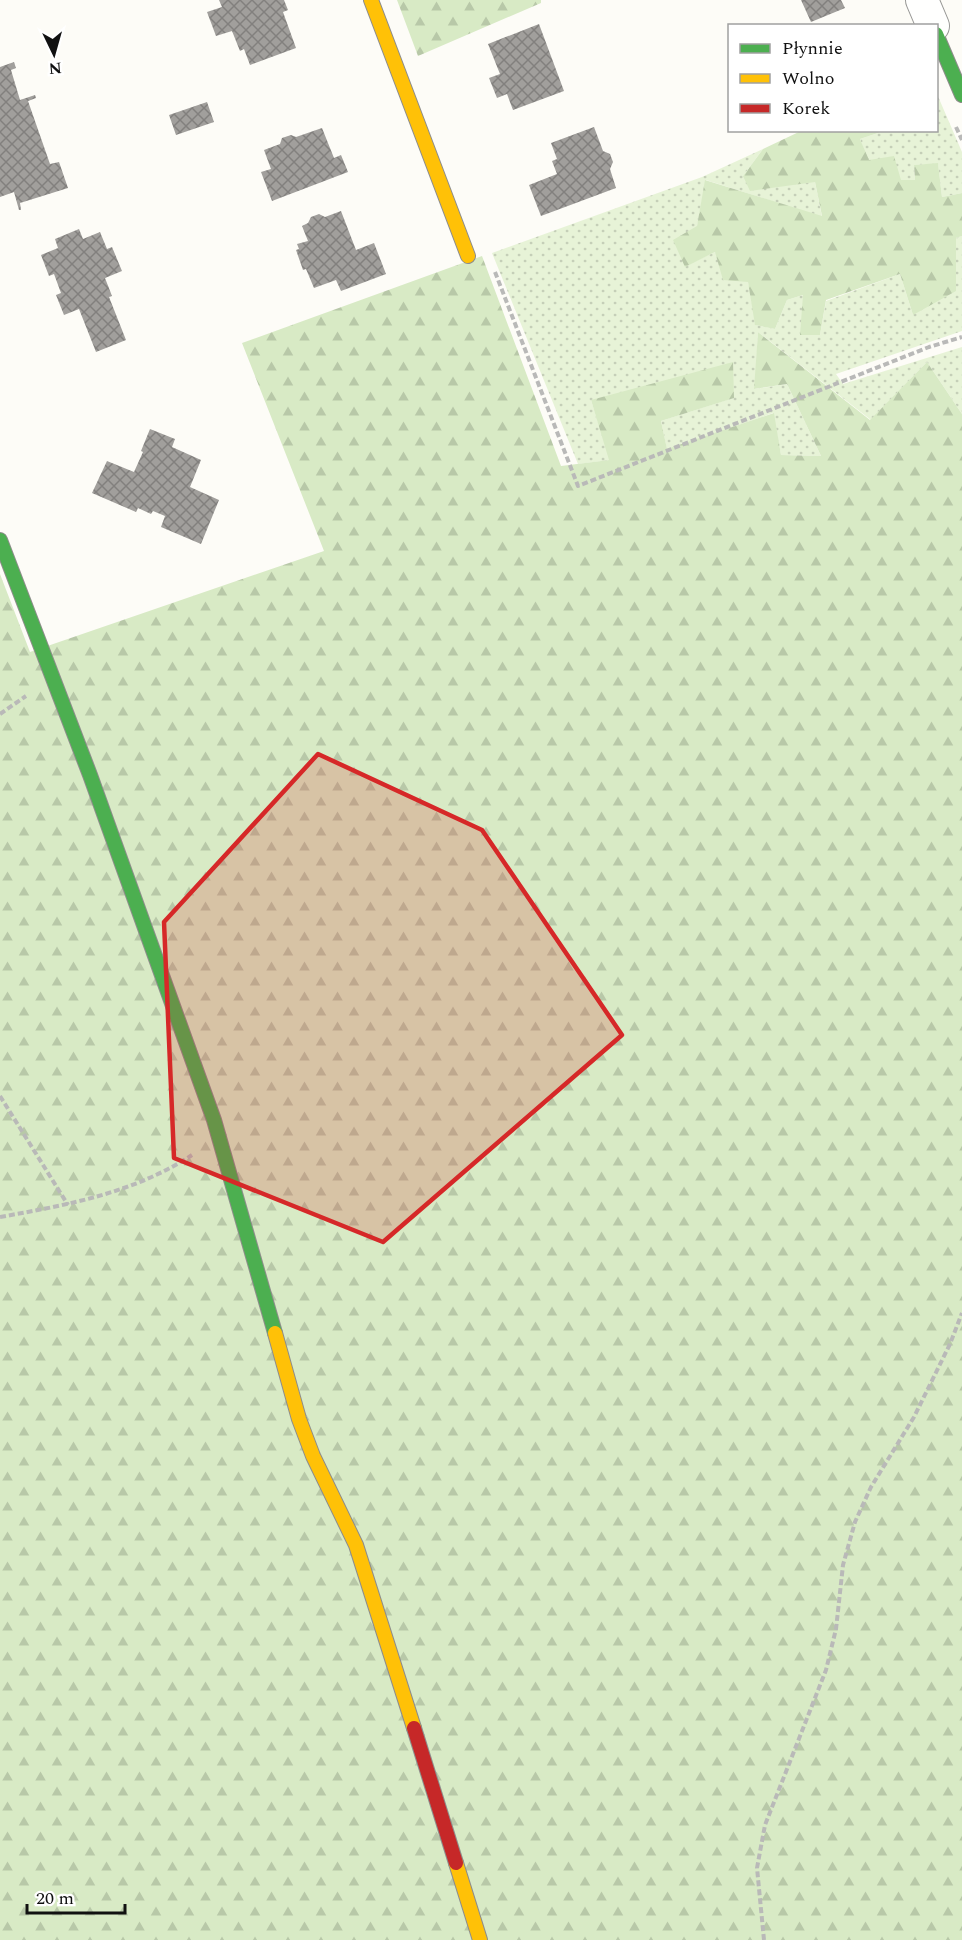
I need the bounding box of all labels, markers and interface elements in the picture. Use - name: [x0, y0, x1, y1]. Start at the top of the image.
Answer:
- north arrow: [24, 24, 84, 84]
- legend: [728, 24, 938, 132]
- text: Płynnie: [782, 35, 843, 62]
- text: N: [48, 55, 63, 80]
- text: Wolno: [782, 65, 835, 92]
- text: Korek: [782, 95, 830, 122]
- scale bar: [27, 1877, 124, 1915]
- text: 20 m: [36, 1885, 74, 1912]

